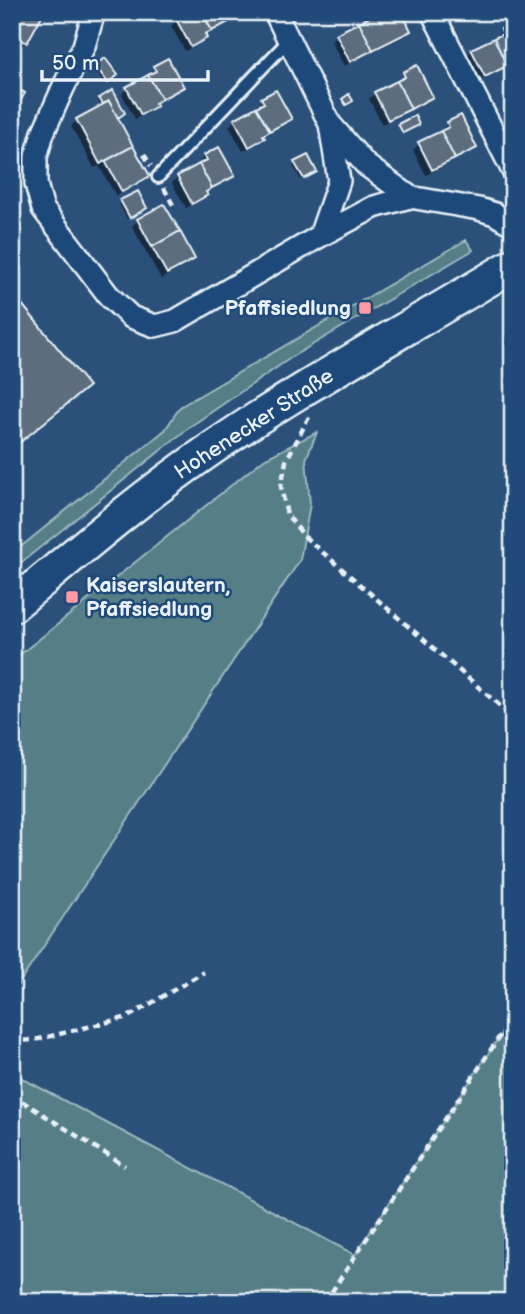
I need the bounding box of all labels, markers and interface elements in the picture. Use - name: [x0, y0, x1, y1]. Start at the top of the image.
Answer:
- scale bar: [42, 38, 208, 82]
- text: 50 m: [52, 51, 99, 76]
- place label: Pfaffsiedlung: [225, 296, 351, 321]
- marker: Pfaffsiedlung: [357, 300, 373, 316]
- street label: Hohenecker Straße: [170, 363, 338, 485]
- place label: Kaiserslautern, Pfaffsiedlung: [86, 573, 230, 622]
- marker: Kaiserslautern, Pfaffsiedlung: [64, 589, 80, 605]

